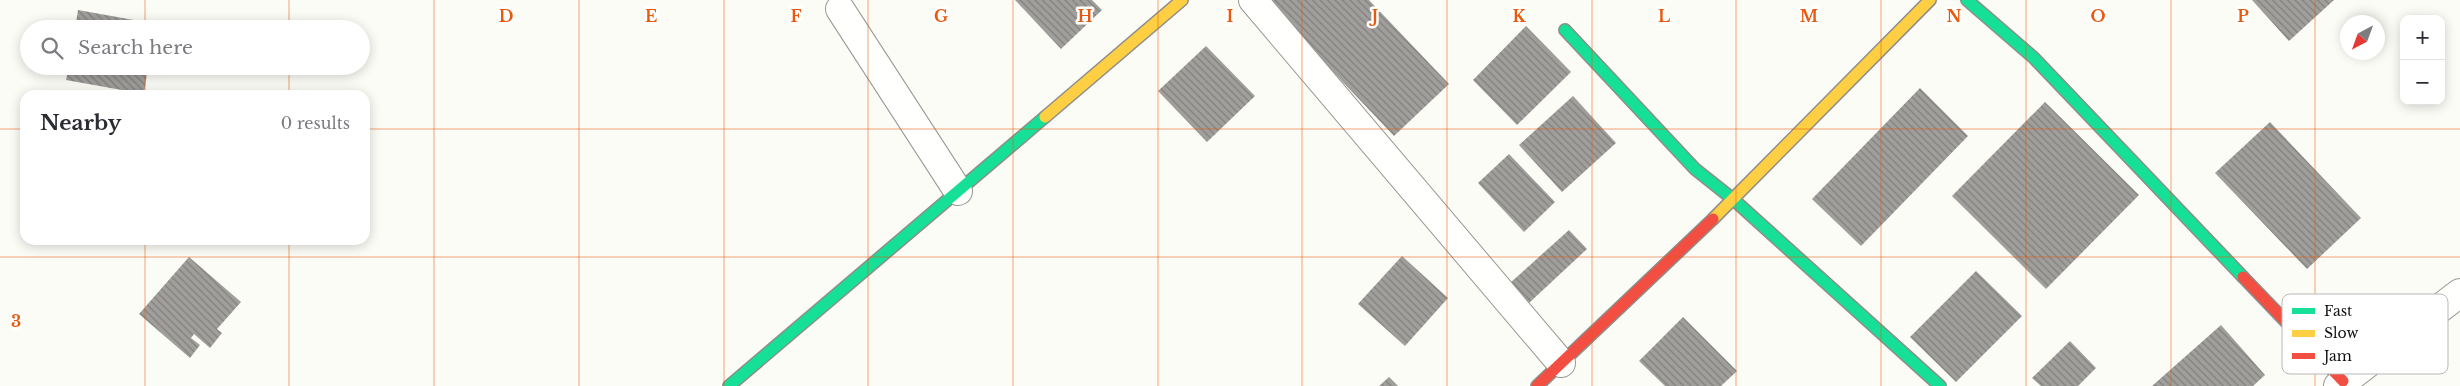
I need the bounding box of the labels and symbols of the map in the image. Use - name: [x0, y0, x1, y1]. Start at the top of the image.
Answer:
- text: D: [499, 6, 513, 26]
- text: E: [645, 6, 657, 26]
- text: F: [790, 6, 802, 26]
- text: G: [934, 6, 948, 26]
- text: H: [1077, 6, 1093, 26]
- text: I: [1227, 6, 1234, 26]
- text: J: [1369, 6, 1378, 26]
- text: K: [1512, 6, 1526, 26]
- text: L: [1658, 6, 1670, 26]
- text: M: [1800, 6, 1818, 26]
- text: N: [1946, 6, 1962, 26]
- text: O: [2090, 6, 2106, 26]
- text: P: [2237, 6, 2249, 26]
- north arrow: [2340, 15, 2385, 60]
- legend: [2282, 294, 2448, 374]
- text: Fast: [2324, 302, 2353, 320]
- text: 3: [11, 311, 21, 331]
- text: Slow: [2324, 324, 2358, 342]
- text: Jam: [2322, 347, 2352, 365]

